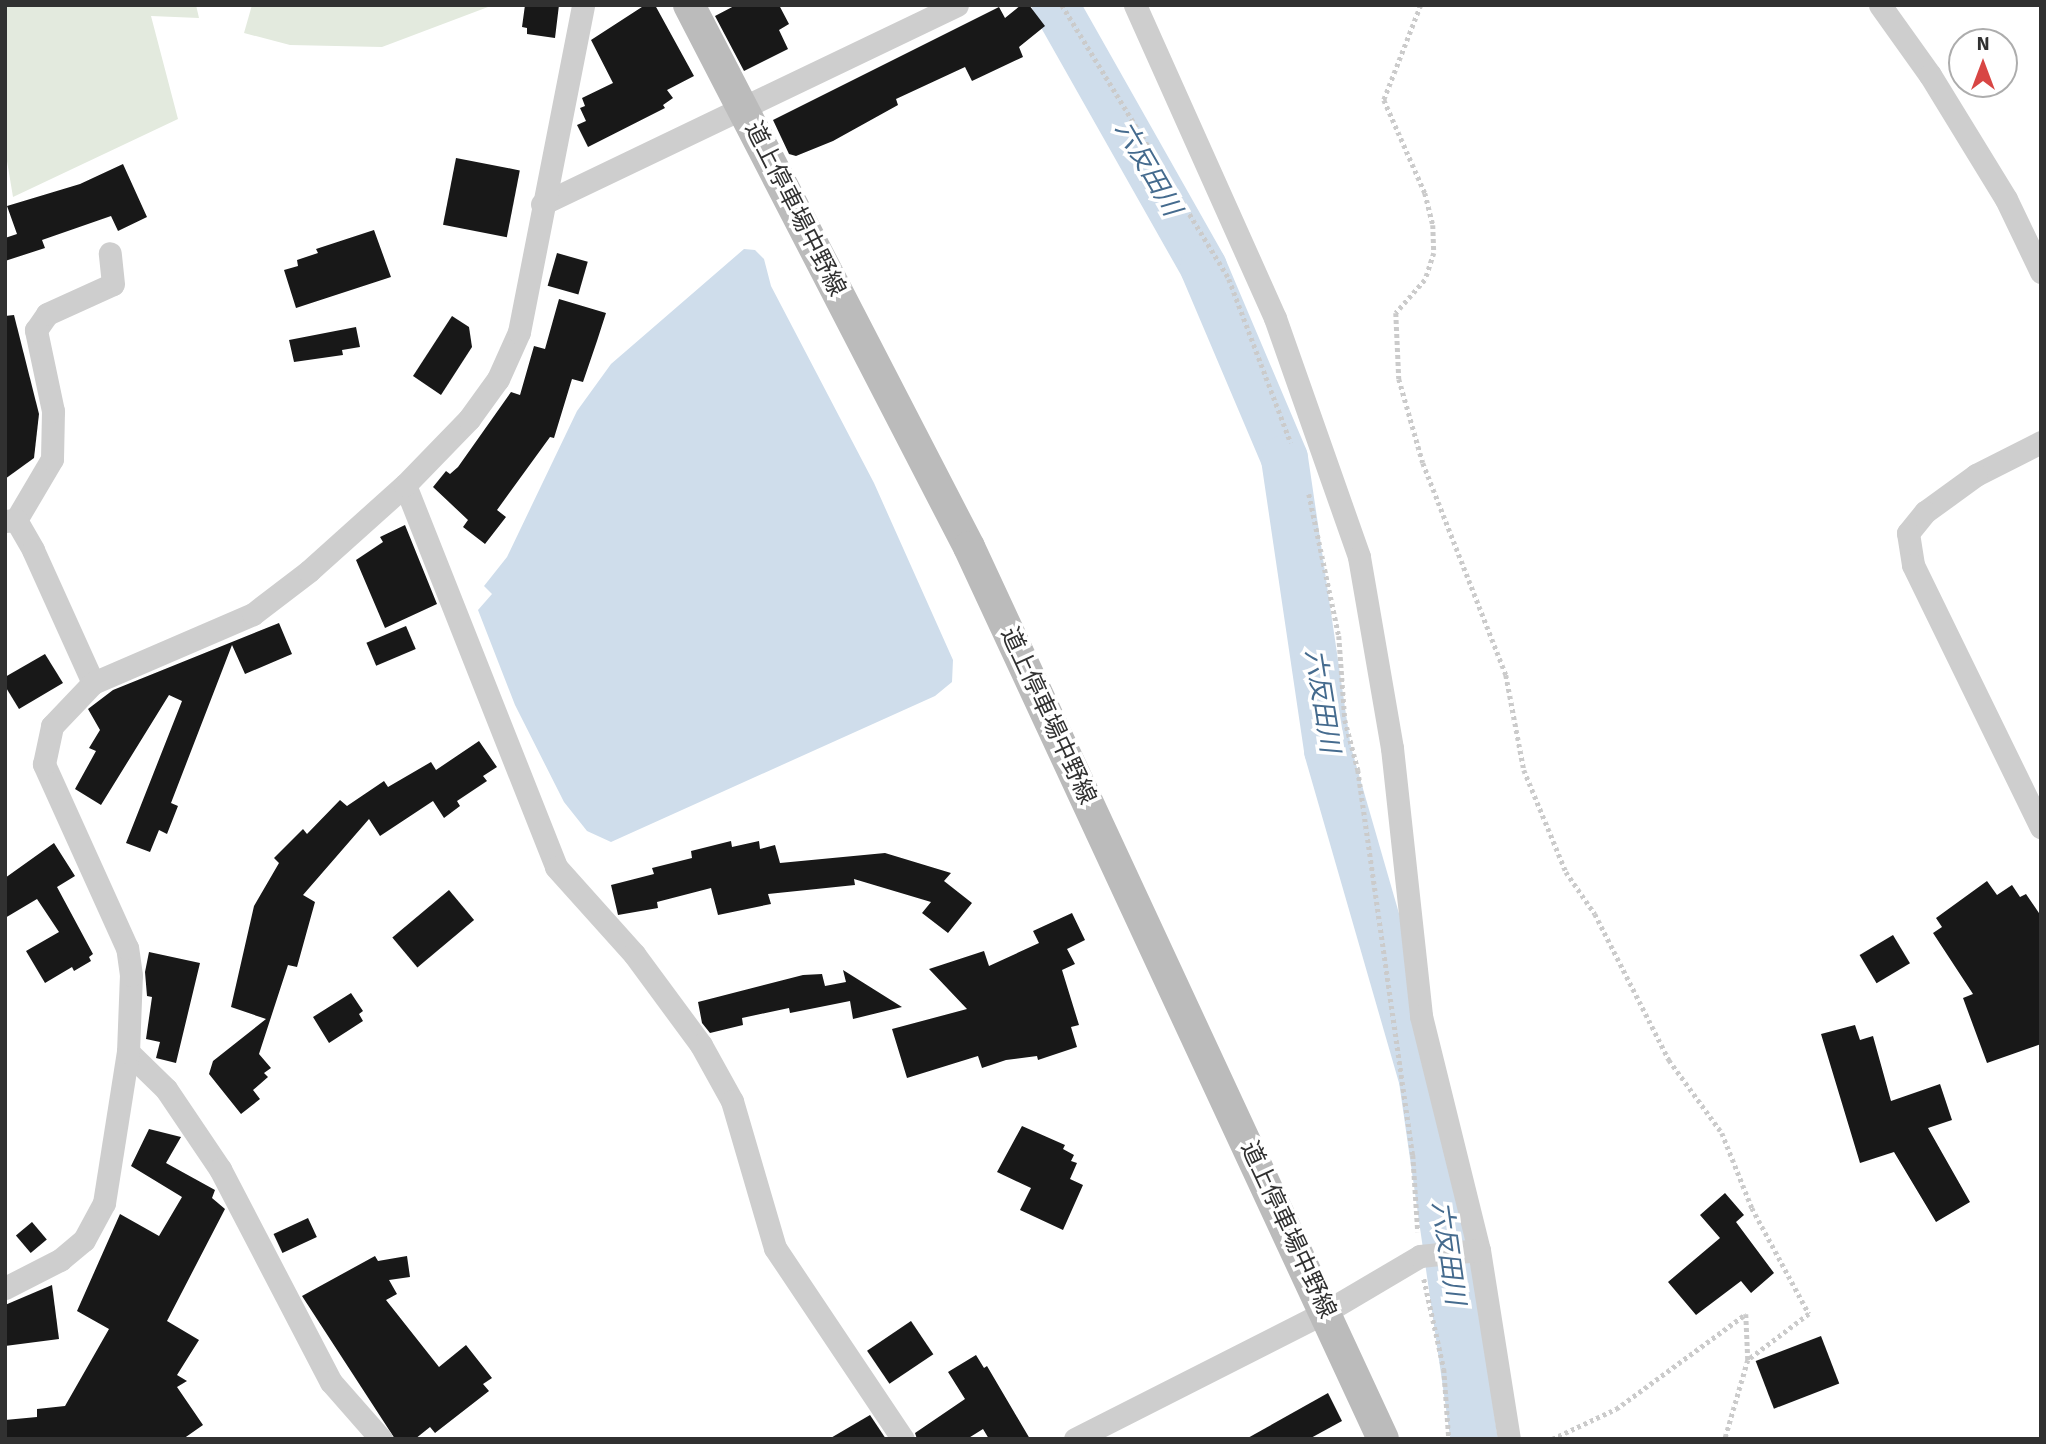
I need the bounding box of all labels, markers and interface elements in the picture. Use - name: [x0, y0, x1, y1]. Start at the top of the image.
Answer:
- north arrow: [1948, 28, 2018, 98]
- text: N: [1976, 32, 1990, 56]
- water label: 六反田川: [1107, 116, 1187, 222]
- street label: 道上停車場中野線: [739, 117, 851, 301]
- street label: 道上停車場中野線: [994, 623, 1102, 809]
- water label: 六反田川: [1297, 647, 1345, 755]
- street label: 道上停車場中野線: [1234, 1137, 1342, 1323]
- water label: 六反田川: [1424, 1199, 1470, 1307]

